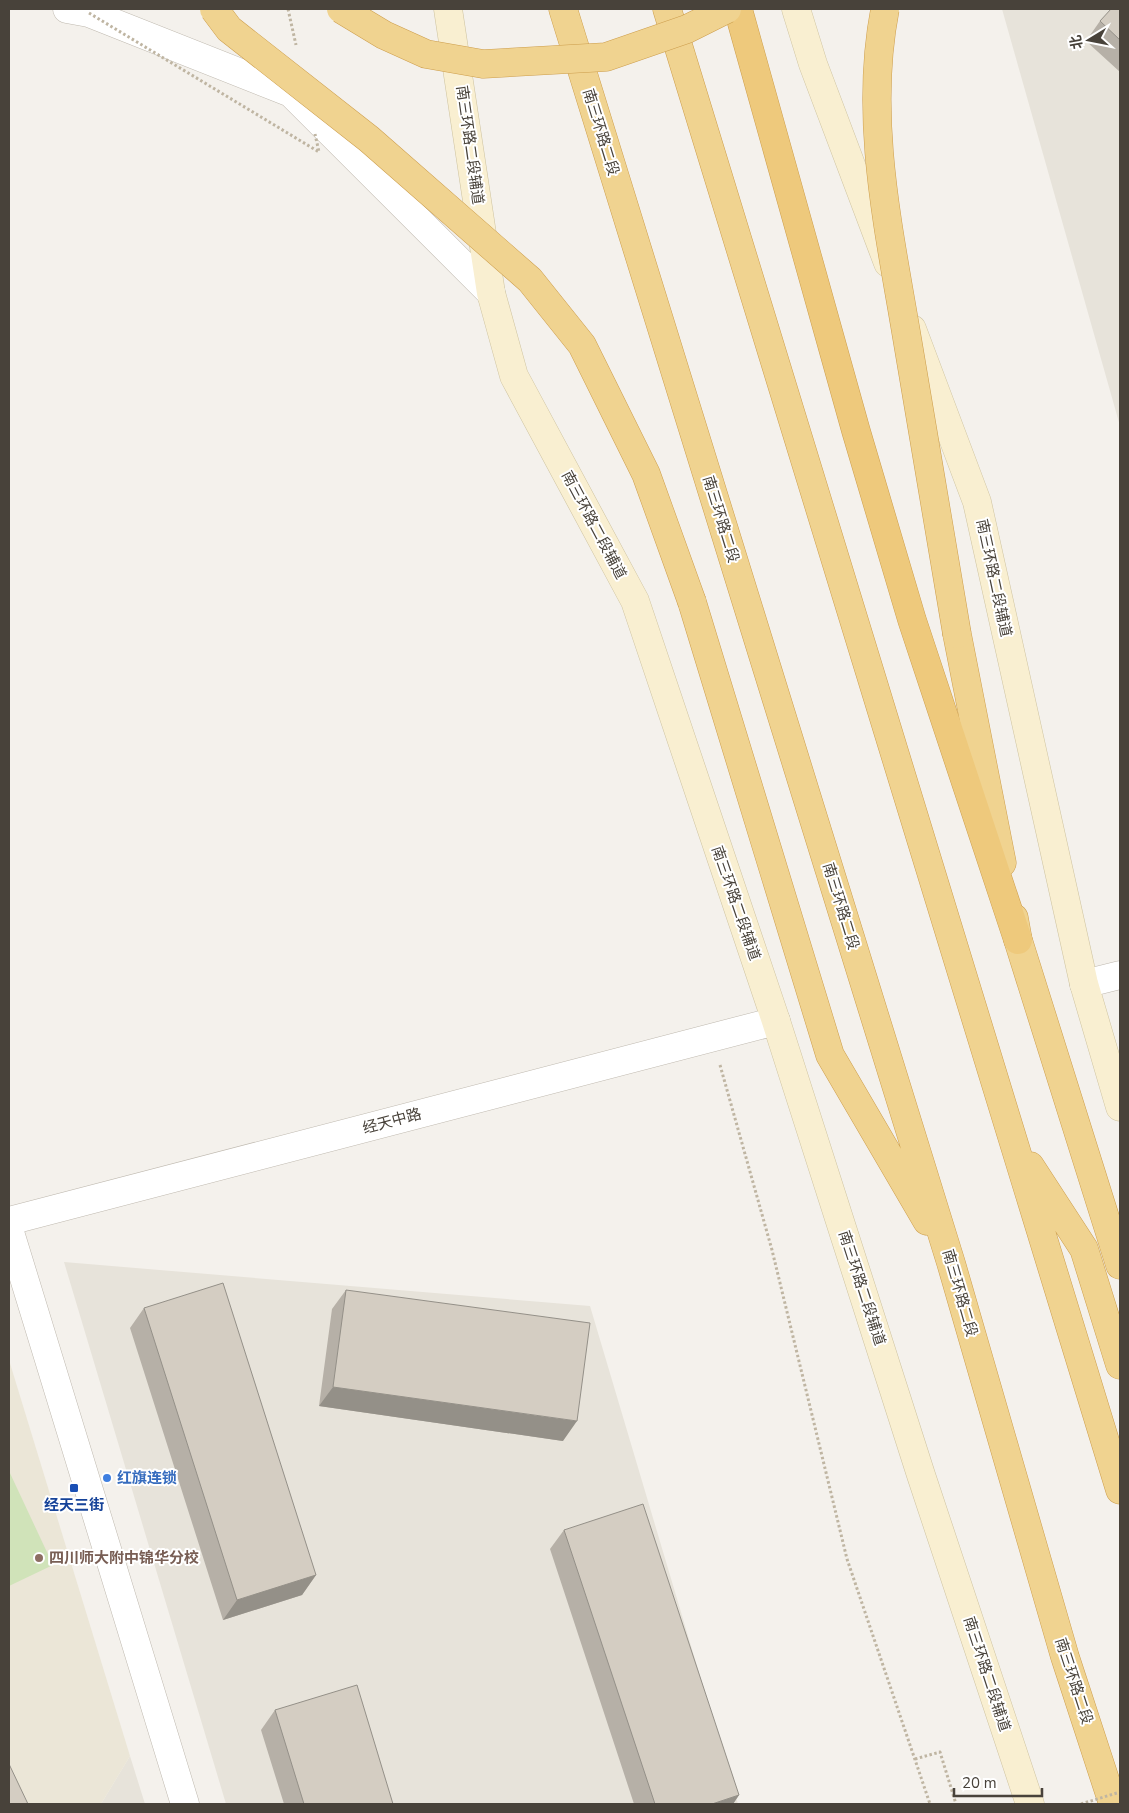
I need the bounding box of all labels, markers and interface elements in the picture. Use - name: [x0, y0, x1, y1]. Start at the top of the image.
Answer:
- north arrow: [1064, 15, 1114, 65]
- text: 北: [1066, 34, 1087, 51]
- street label: 南三环路二段辅道: [452, 84, 488, 206]
- street label: 南三环路二段: [578, 86, 624, 178]
- street label: 南三环路二段辅道: [557, 467, 631, 583]
- street label: 南三环路二段: [698, 473, 744, 565]
- street label: 南三环路二段辅道: [972, 517, 1016, 639]
- street label: 南三环路二段辅道: [707, 843, 765, 963]
- street label: 南三环路二段: [818, 860, 864, 952]
- street label: 经天中路: [360, 1104, 424, 1138]
- street label: 南三环路二段辅道: [834, 1228, 890, 1348]
- street label: 南三环路二段: [938, 1247, 982, 1339]
- place label: 红旗连锁: [117, 1468, 177, 1488]
- marker: 红旗连锁: [101, 1472, 113, 1484]
- marker: 经天三街: [68, 1482, 80, 1494]
- place label: 经天三街: [44, 1495, 104, 1515]
- place label: 四川师大附中锦华分校: [49, 1548, 199, 1568]
- marker: 四川师大附中锦华分校: [33, 1552, 45, 1564]
- street label: 南三环路二段辅道: [959, 1614, 1015, 1734]
- street label: 南三环路二段: [1051, 1635, 1097, 1727]
- scale bar: [954, 1766, 1042, 1798]
- text: 20 m: [962, 1773, 997, 1793]

